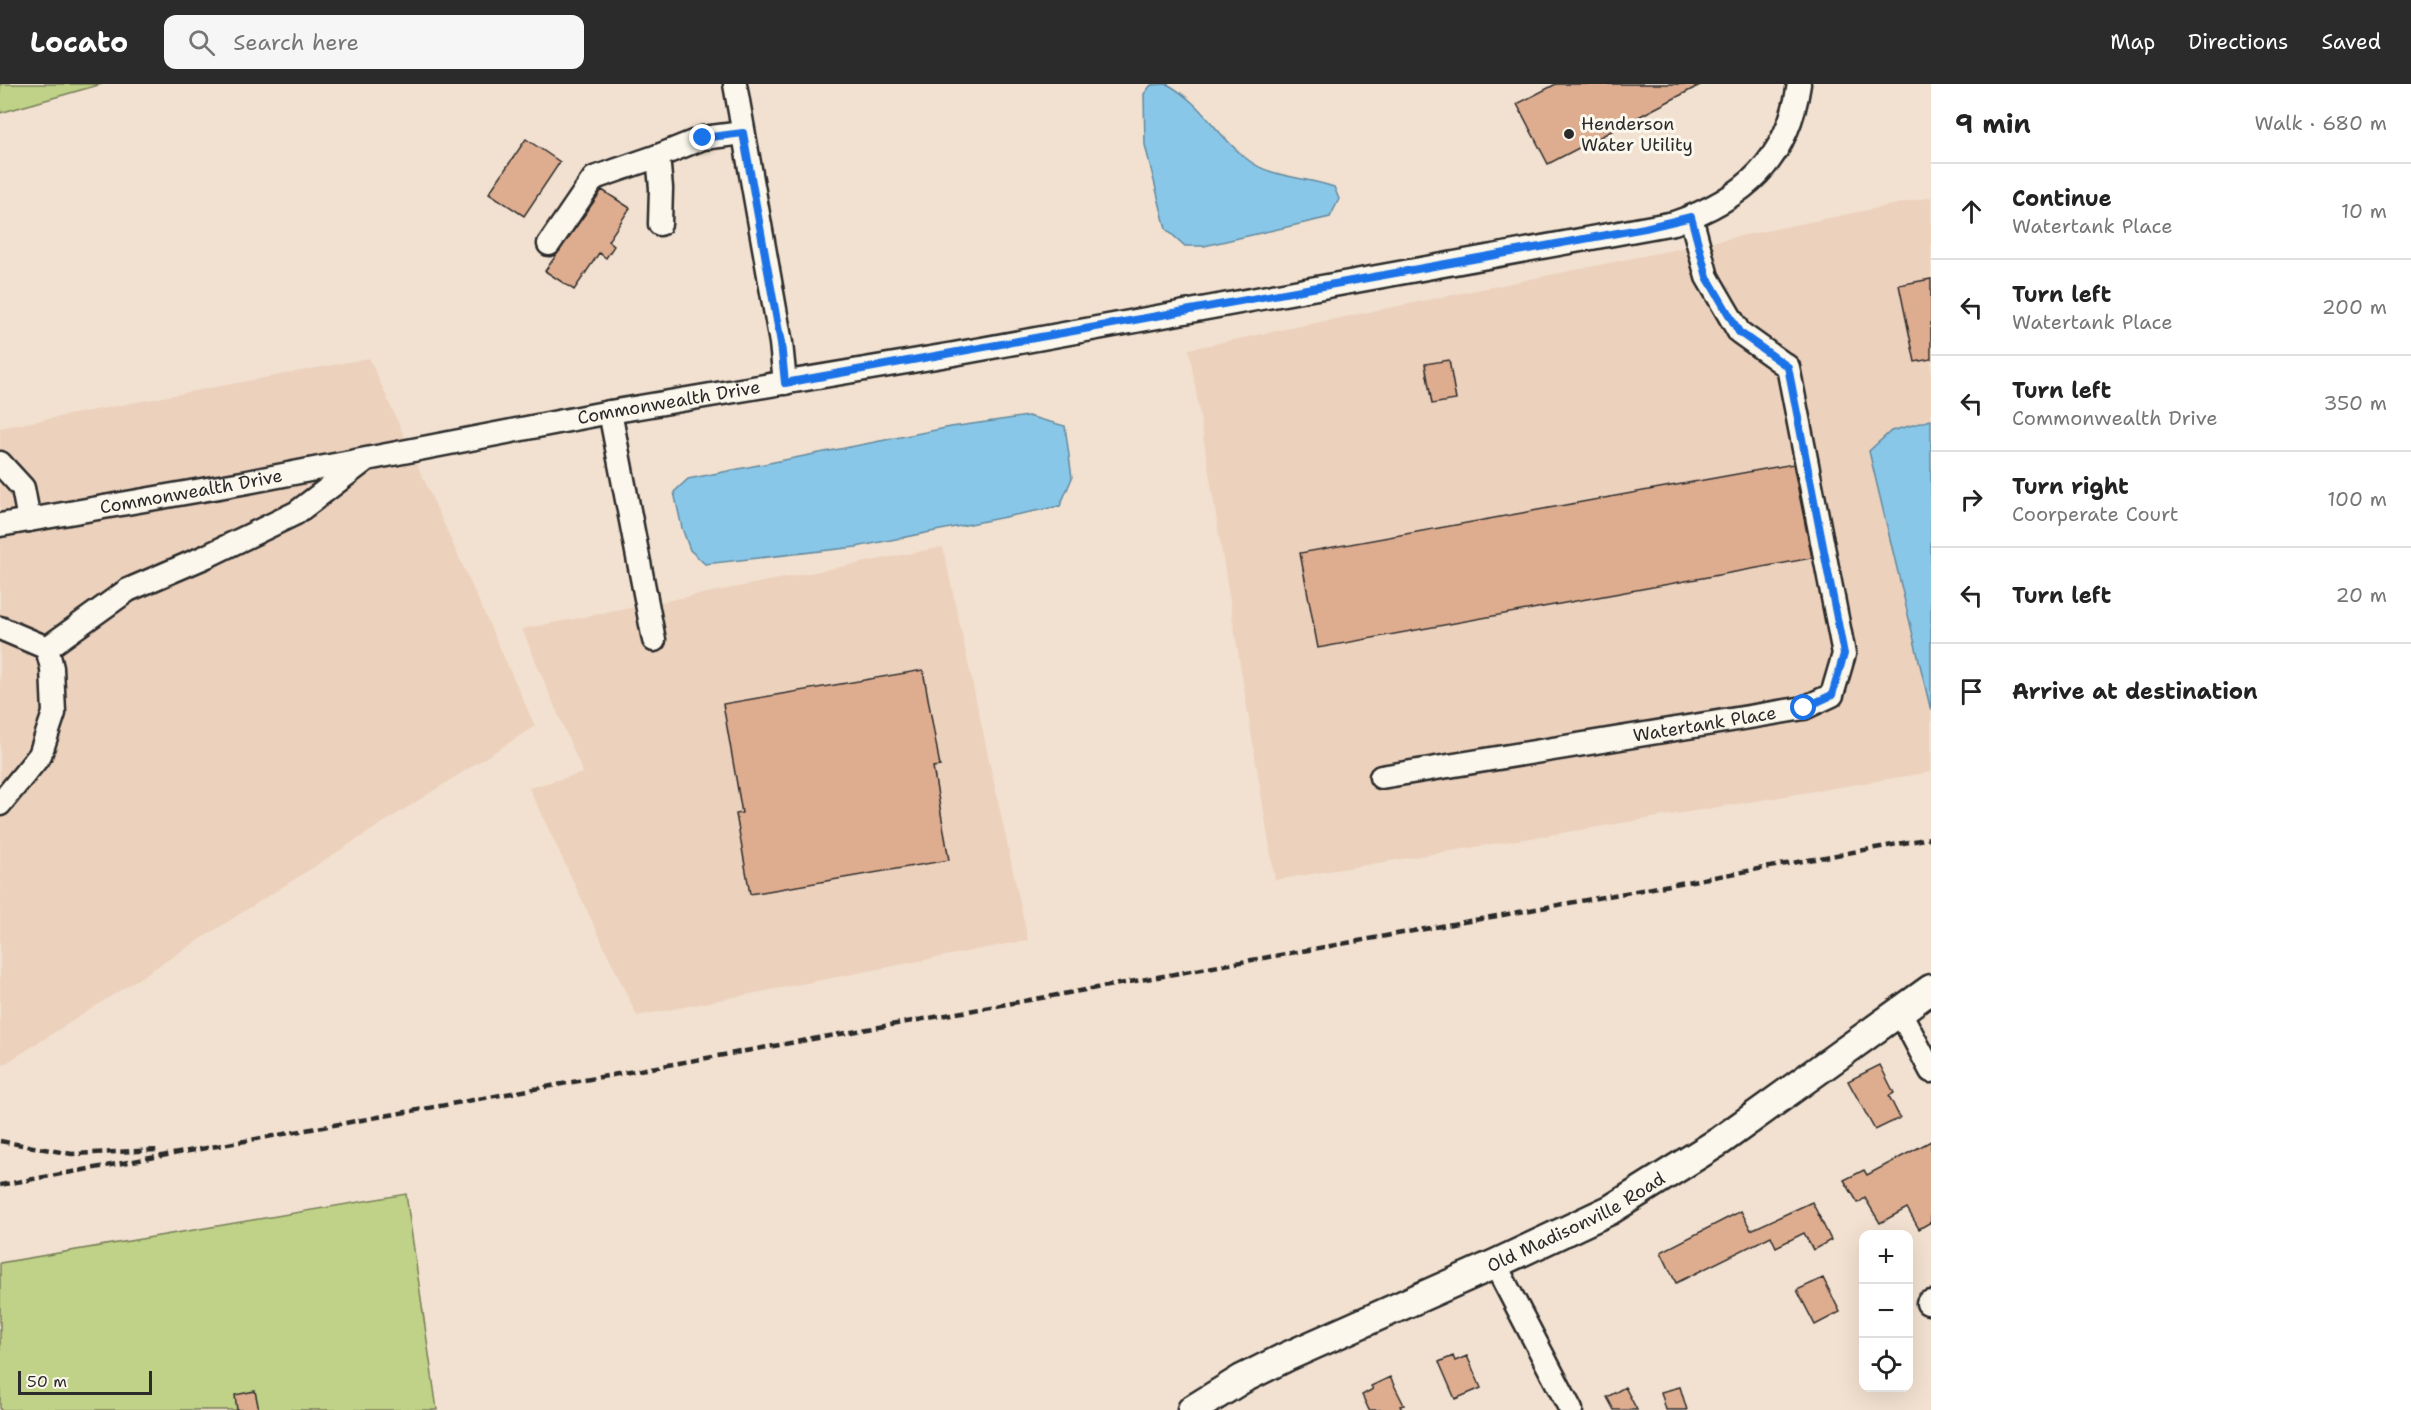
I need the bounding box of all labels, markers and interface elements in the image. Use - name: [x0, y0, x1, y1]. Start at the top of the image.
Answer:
- search box: [164, 15, 584, 69]
- text: Locato: [30, 23, 128, 61]
- icon: search: [185, 26, 218, 59]
- text: Search here: [233, 28, 359, 57]
- text: Map: [2110, 28, 2155, 56]
- text: Directions: [2188, 28, 2288, 56]
- text: Saved: [2321, 28, 2381, 56]
- text: 9 min: [1955, 106, 2031, 141]
- text: Walk · 680 m: [2255, 110, 2387, 136]
- place label: Henderson Water Utility: [1581, 112, 1693, 157]
- route end: [689, 124, 715, 150]
- marker: Henderson Water Utility: [1562, 127, 1576, 141]
- text: Continue: [2012, 184, 2112, 213]
- icon: ahead: [1955, 195, 1988, 228]
- text: 10 m: [2341, 198, 2387, 224]
- text: Watertank Place: [2012, 213, 2173, 239]
- text: Turn left: [2012, 280, 2111, 309]
- icon: left: [1955, 291, 1988, 324]
- text: 200 m: [2322, 294, 2387, 320]
- text: Watertank Place: [2012, 309, 2173, 335]
- street label: Commonwealth Drive: [575, 375, 762, 430]
- text: Turn left: [2012, 376, 2111, 405]
- icon: left: [1955, 387, 1988, 420]
- text: 350 m: [2323, 390, 2387, 416]
- text: Commonwealth Drive: [2012, 405, 2218, 431]
- street label: Commonwealth Drive: [98, 463, 284, 519]
- text: Turn right: [2012, 472, 2129, 501]
- icon: right: [1955, 483, 1988, 516]
- text: 100 m: [2327, 486, 2387, 512]
- text: Coorperate Court: [2012, 501, 2179, 527]
- icon: left: [1955, 579, 1988, 612]
- text: Turn left: [2012, 581, 2111, 610]
- text: 20 m: [2336, 582, 2387, 608]
- icon: arrive: [1955, 675, 1988, 708]
- text: Arrive at destination: [2012, 677, 2258, 706]
- route start: [1790, 694, 1816, 720]
- street label: Watertank Place: [1631, 701, 1778, 748]
- street label: Old Madisonville Road: [1483, 1166, 1670, 1278]
- map controls: [1859, 1230, 1913, 1392]
- button: +: [1859, 1230, 1913, 1284]
- button: −: [1859, 1284, 1913, 1338]
- button: locate: [1859, 1338, 1913, 1392]
- scale bar: [18, 1368, 152, 1396]
- text: 50 m: [27, 1371, 67, 1392]

